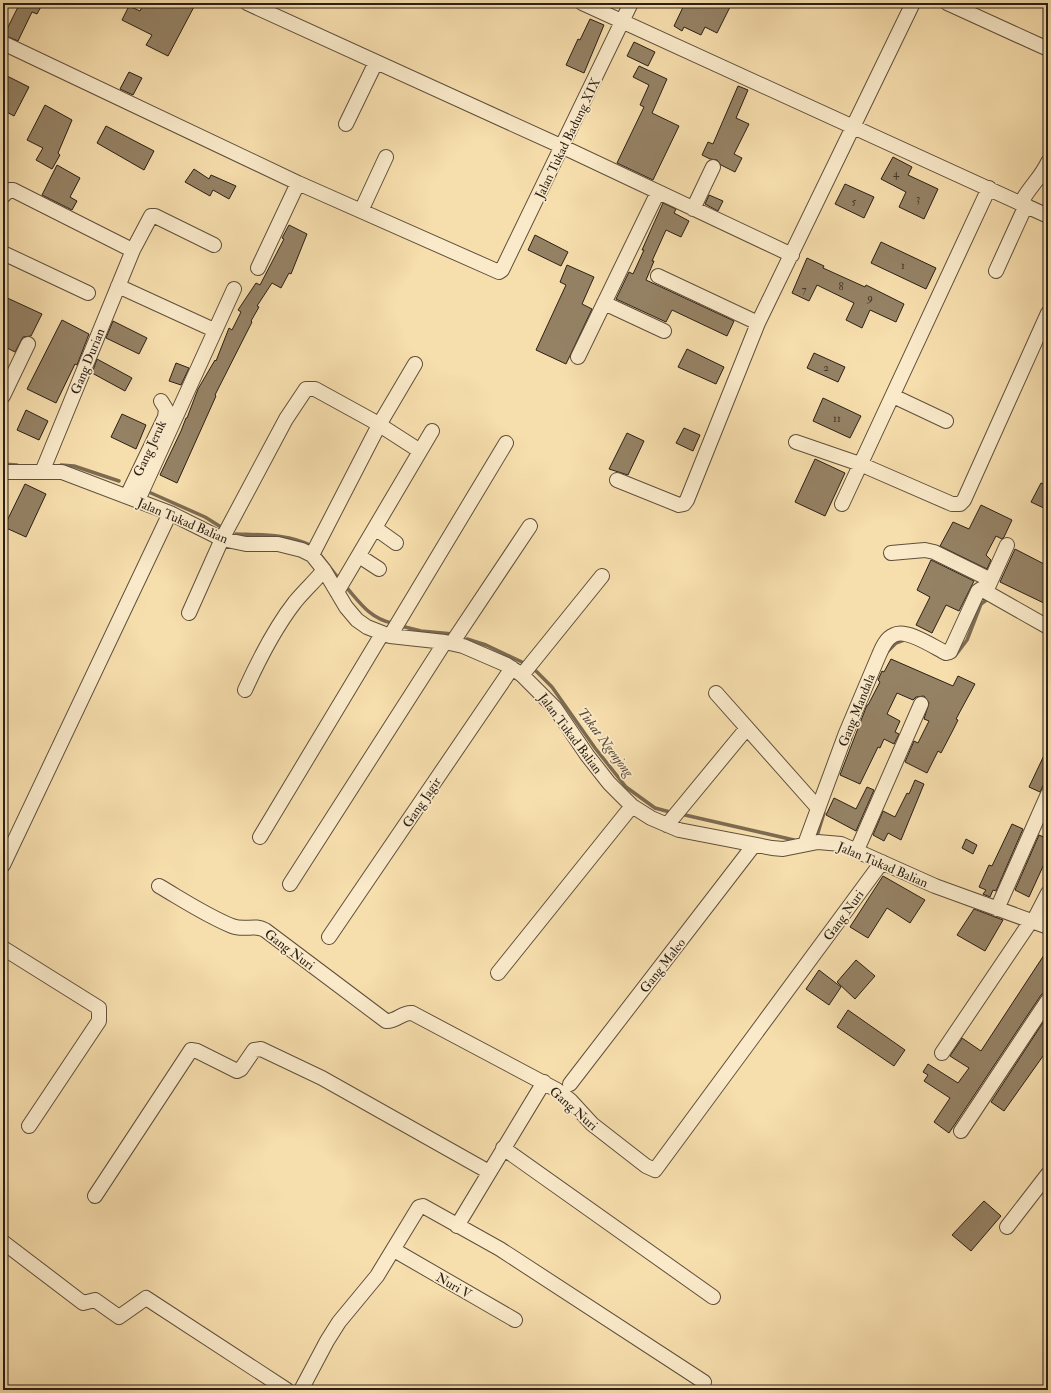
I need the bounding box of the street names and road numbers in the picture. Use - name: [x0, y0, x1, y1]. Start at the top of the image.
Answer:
- street label: Jalan Tukad Badung XIX: [531, 75, 604, 202]
- street label: Gang Durian: [67, 326, 109, 397]
- street label: Gang Jeruk: [130, 417, 170, 479]
- street label: Jalan Tukad Balian: [134, 494, 231, 547]
- street label: Gang Mandala: [835, 671, 879, 749]
- street label: Jalan Tukad Balian: [534, 689, 606, 777]
- street label: Gang Jagir: [399, 774, 445, 831]
- street label: Jalan Tukad Balian: [834, 838, 931, 891]
- street label: Gang Nuri: [820, 887, 868, 944]
- street label: Gang Nuri: [261, 926, 318, 974]
- street label: Gang Maleo: [636, 935, 689, 996]
- street label: Gang Nuri: [546, 1084, 601, 1134]
- street label: Nuri V: [433, 1269, 475, 1303]

